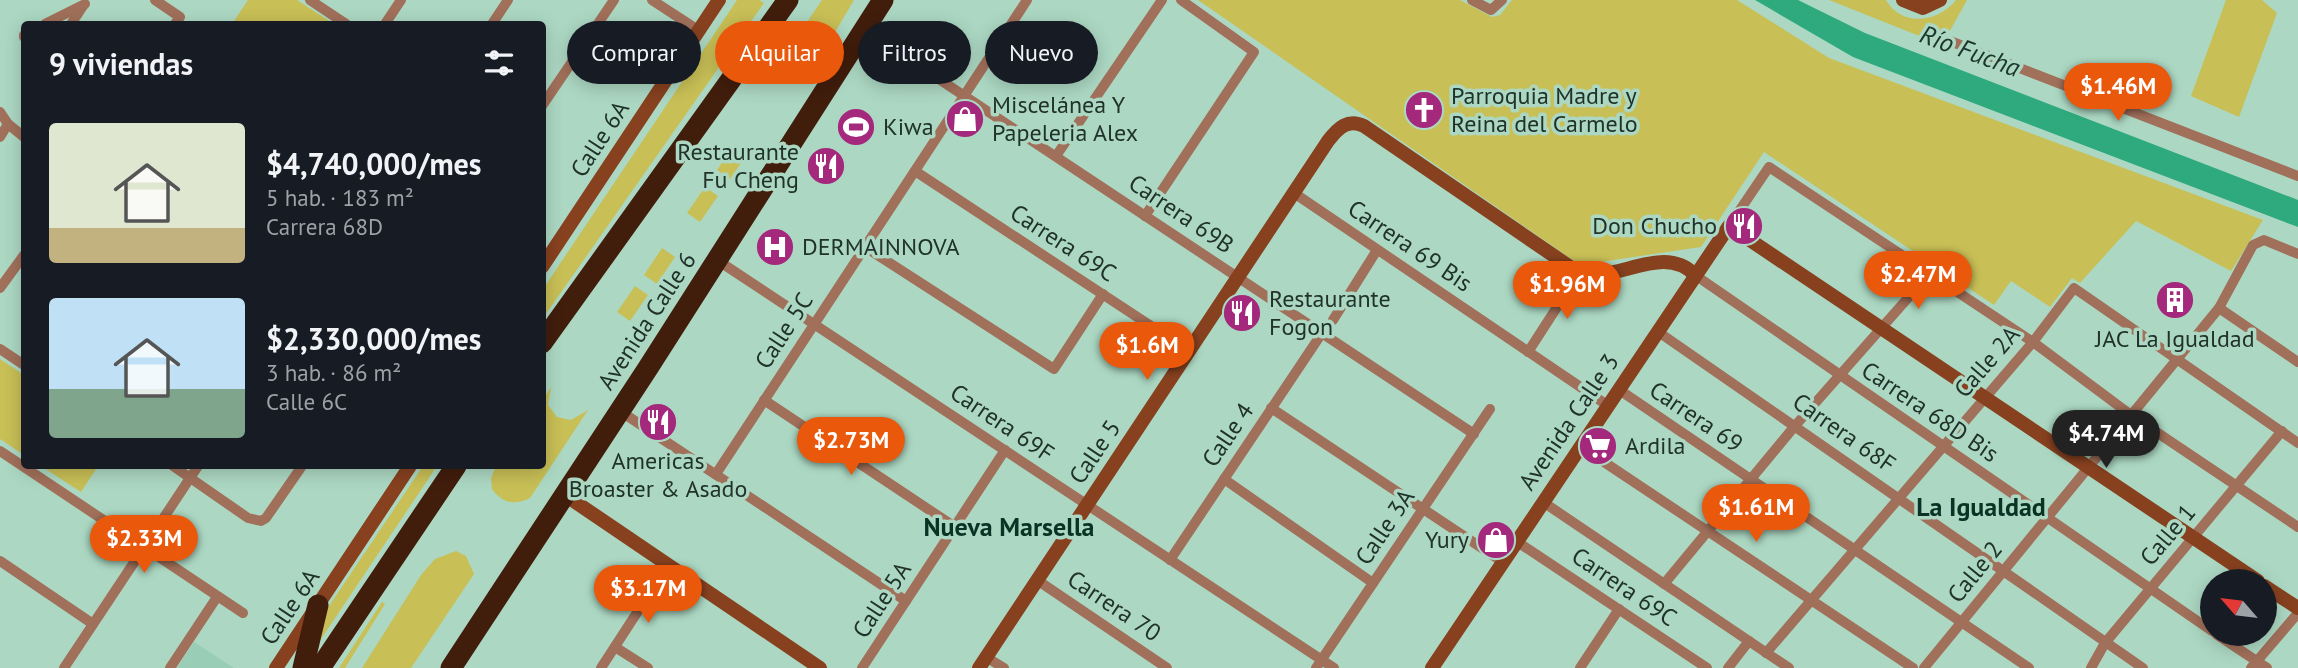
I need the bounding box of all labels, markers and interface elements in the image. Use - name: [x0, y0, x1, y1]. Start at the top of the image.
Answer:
- water label: Río Fucha: [1915, 17, 2025, 84]
- chip: Comprar: [567, 21, 701, 84]
- chip: Alquilar: [715, 21, 844, 84]
- chip: Filtros: [858, 21, 971, 84]
- chip: Nuevo: [985, 21, 1098, 84]
- text: 9 viviendas: [49, 44, 193, 83]
- icon: filters: [480, 44, 518, 82]
- pin: $1.46M: [2061, 64, 2175, 123]
- text: $1.46M: [2080, 71, 2156, 100]
- place label: Parroquia Madre y Reina del Carmelo: [1451, 80, 1638, 139]
- place label: Miscelánea Y Papeleria Alex: [992, 89, 1138, 148]
- church icon: Parroquia Madre y Reina del Carmelo: [1403, 89, 1445, 131]
- street label: Calle 6A: [563, 95, 636, 183]
- shop icon: Miscelánea Y Papeleria Alex: [944, 98, 986, 140]
- sports icon: Kiwa: [835, 106, 877, 148]
- place label: Kiwa: [883, 111, 934, 142]
- place label: Restaurante Fu Cheng: [677, 136, 799, 195]
- text: $4,740,000/mes: [266, 144, 482, 183]
- restaurant icon: Restaurante Fu Cheng: [805, 145, 847, 187]
- icon: home: [105, 151, 189, 235]
- street label: Carrera 69B: [1123, 167, 1240, 260]
- text: 5 hab. · 183 m²: [266, 183, 414, 212]
- street label: Carrera 69 Bis: [1342, 193, 1478, 299]
- street label: Carrera 69C: [1004, 197, 1122, 288]
- restaurant icon: Don Chucho: [1723, 205, 1765, 247]
- place label: Don Chucho: [1592, 210, 1717, 241]
- text: Carrera 68D: [266, 212, 383, 241]
- hospital icon: DERMAINNOVA: [754, 226, 796, 268]
- place label: DERMAINNOVA: [802, 231, 960, 262]
- street label: Avenida Calle 6: [590, 246, 703, 396]
- pin: $2.47M: [1861, 252, 1975, 311]
- text: $2.47M: [1880, 259, 1956, 288]
- pin: $1.96M: [1510, 262, 1624, 321]
- text: $1.96M: [1529, 269, 1605, 298]
- building icon: JAC La Igualdad: [2154, 279, 2196, 321]
- place label: Restaurante Fogon: [1269, 283, 1391, 342]
- street label: Calle 5C: [748, 287, 820, 375]
- restaurant icon: Restaurante Fogon: [1221, 292, 1263, 334]
- text: $2,330,000/mes: [266, 319, 482, 358]
- street label: Calle 2A: [1947, 319, 2026, 404]
- pin: $1.6M: [1098, 322, 1196, 382]
- place label: JAC La Igualdad: [2094, 323, 2255, 354]
- icon: home: [105, 326, 189, 410]
- text: $1.6M: [1115, 330, 1179, 359]
- street label: Avenida Calle 3: [1511, 347, 1626, 496]
- street label: Carrera 68D Bis: [1856, 354, 2005, 469]
- text: 3 hab. · 86 m²: [266, 358, 401, 387]
- street label: Carrera 69: [1644, 374, 1749, 459]
- street label: Carrera 69F: [944, 377, 1060, 469]
- street label: Carrera 68F: [1787, 386, 1902, 479]
- text: Calle 6C: [266, 387, 347, 416]
- street label: Calle 4: [1195, 397, 1260, 473]
- restaurant icon: Americas Broaster & Asado: [637, 401, 679, 443]
- pin: $4.74M: [2049, 410, 2163, 470]
- street label: Calle 5: [1062, 414, 1127, 490]
- pin: $2.73M: [794, 418, 908, 477]
- text: $4.74M: [2068, 418, 2144, 447]
- text: $2.73M: [813, 425, 889, 454]
- supermarket icon: Ardila: [1577, 425, 1619, 467]
- place label: Ardila: [1625, 430, 1685, 461]
- place label: Americas Broaster & Asado: [569, 445, 747, 504]
- street label: Calle 3A: [1348, 483, 1421, 571]
- pin: $1.61M: [1699, 484, 1813, 544]
- district label: La Igualdad: [1916, 490, 2046, 523]
- text: $1.61M: [1718, 492, 1794, 521]
- street label: Calle 1: [2133, 498, 2202, 572]
- district label: Nueva Marsella: [924, 510, 1094, 543]
- pin: $2.33M: [87, 516, 201, 575]
- shop icon: Yury: [1475, 519, 1517, 561]
- text: $2.33M: [106, 523, 182, 552]
- place label: Yury: [1425, 524, 1469, 555]
- street label: Calle 2: [1940, 534, 2009, 609]
- street label: Carrera 69C: [1566, 540, 1683, 633]
- street label: Calle 5A: [845, 556, 918, 644]
- street label: Calle 6A: [253, 563, 326, 651]
- street label: Carrera 70: [1062, 563, 1167, 648]
- pin: $3.17M: [591, 566, 705, 625]
- north arrow: [2200, 569, 2277, 646]
- map controls: [2200, 569, 2277, 646]
- text: $3.17M: [610, 573, 686, 602]

